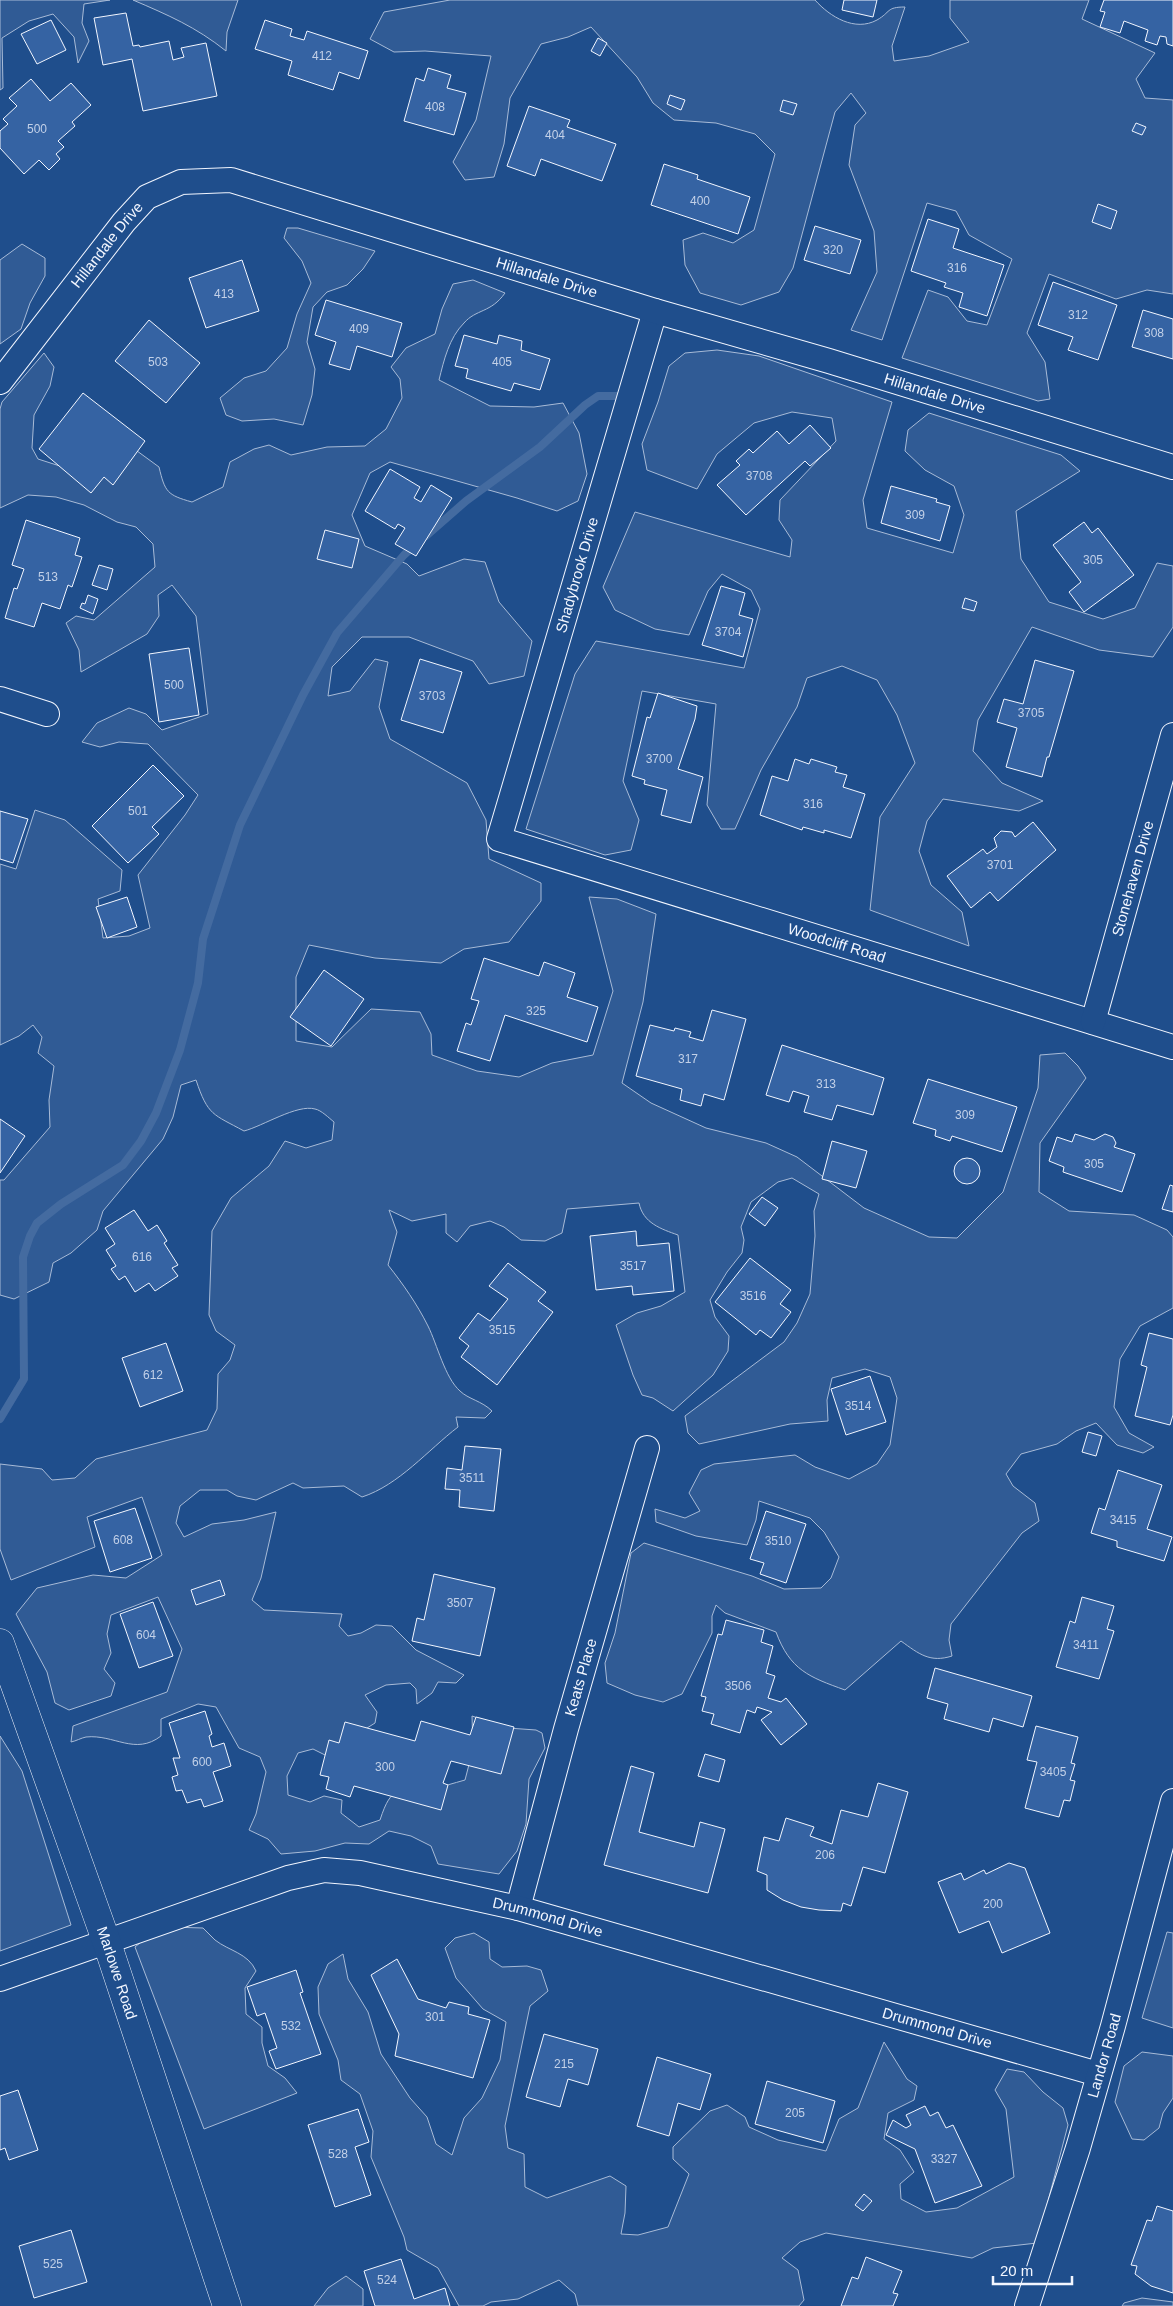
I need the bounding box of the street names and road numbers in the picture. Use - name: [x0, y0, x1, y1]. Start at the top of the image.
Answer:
- street label: Hillandale Drive: [67, 198, 146, 291]
- street label: Hillandale Drive: [494, 253, 600, 301]
- street label: Hillandale Drive: [882, 369, 988, 417]
- street label: Shadybrook Drive: [552, 515, 601, 635]
- street label: Stonehaven Drive: [1108, 819, 1157, 938]
- street label: Woodcliff Road: [786, 920, 888, 966]
- street label: Keats Place: [561, 1636, 600, 1718]
- street label: Drummond Drive: [491, 1894, 605, 1940]
- street label: Marlowe Road: [94, 1924, 141, 2021]
- street label: Drummond Drive: [880, 2004, 994, 2051]
- street label: Landor Road: [1084, 2012, 1124, 2100]

